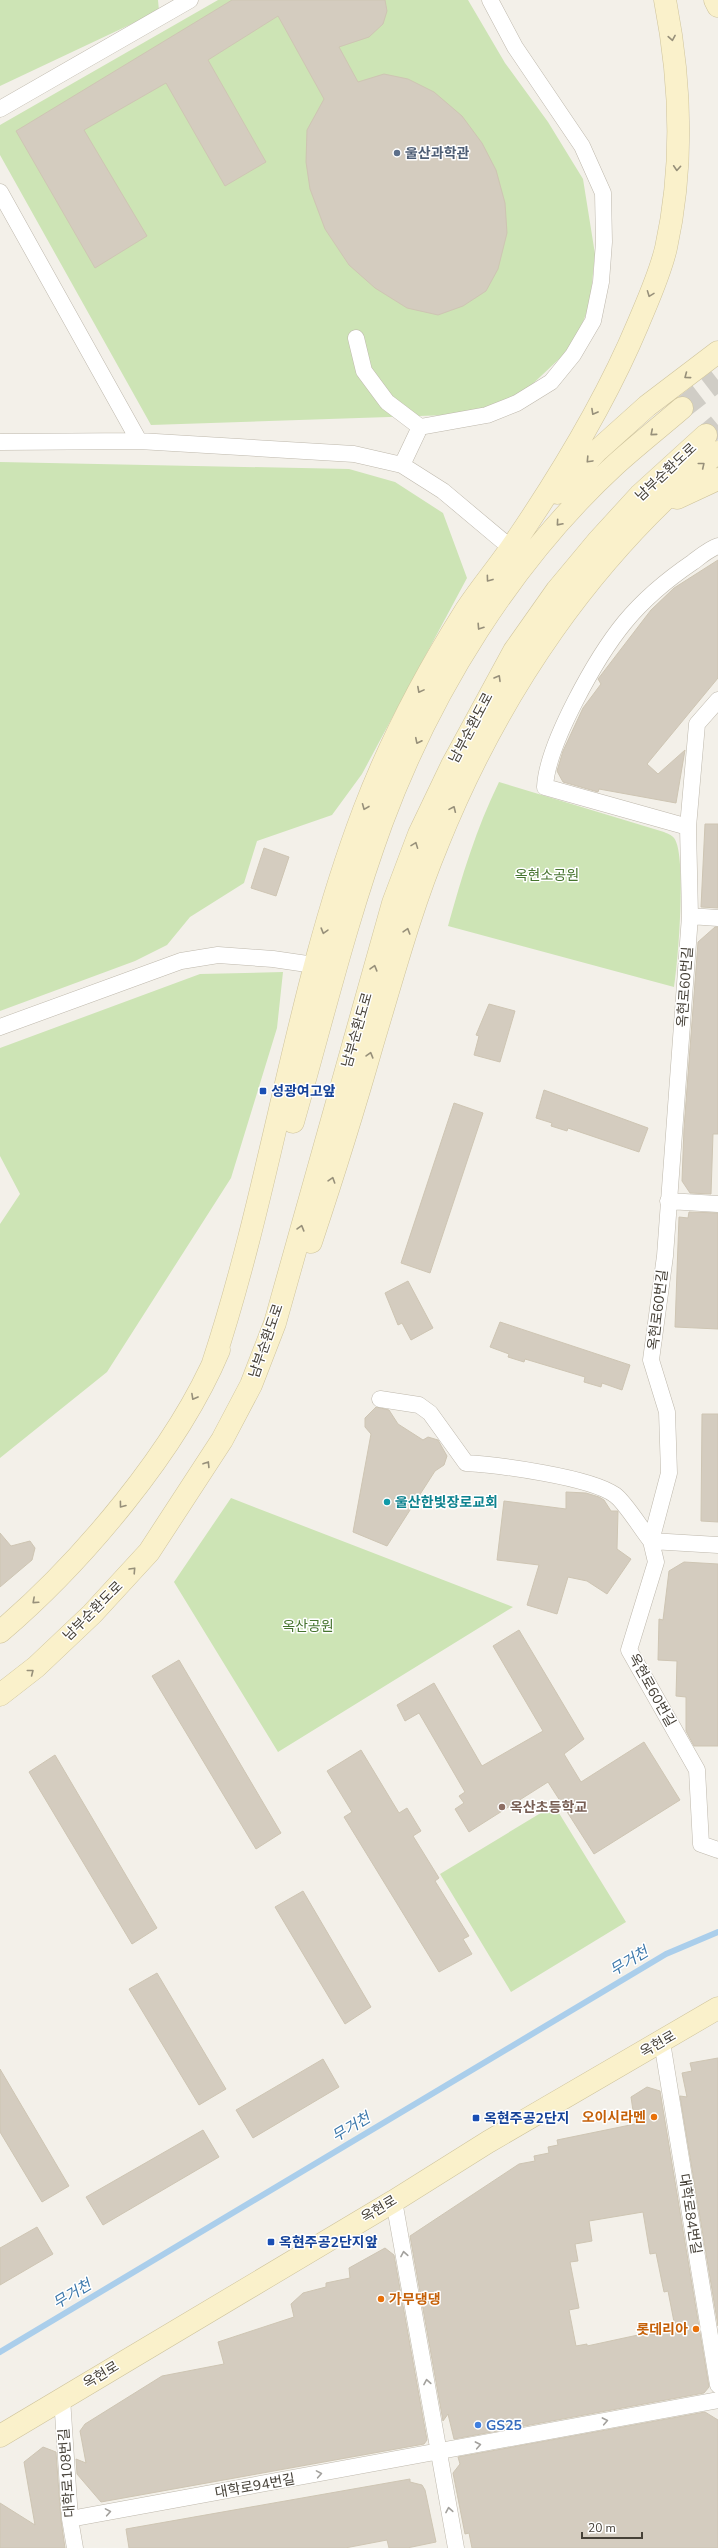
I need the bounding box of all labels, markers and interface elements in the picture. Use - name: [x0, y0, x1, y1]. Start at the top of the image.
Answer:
- one-way arrow: [667, 35, 676, 41]
- place label: 울산과학관: [405, 144, 470, 163]
- marker: 울산과학관: [392, 148, 402, 158]
- one-way arrow: [672, 165, 681, 171]
- one-way arrow: [646, 291, 654, 298]
- one-way arrow: [684, 371, 691, 378]
- one-way arrow: [592, 408, 599, 415]
- one-way arrow: [650, 429, 657, 436]
- street label: 남부순환도로: [631, 439, 701, 505]
- one-way arrow: [586, 455, 593, 463]
- one-way arrow: [697, 463, 704, 470]
- one-way arrow: [557, 519, 564, 526]
- one-way arrow: [486, 575, 493, 582]
- one-way arrow: [478, 623, 485, 630]
- one-way arrow: [494, 675, 501, 682]
- one-way arrow: [418, 685, 425, 693]
- street label: 남부순환도로: [444, 689, 498, 767]
- one-way arrow: [415, 736, 423, 744]
- one-way arrow: [362, 804, 370, 811]
- one-way arrow: [448, 806, 456, 814]
- one-way arrow: [411, 841, 419, 848]
- park label: 옥현소공원: [515, 866, 579, 885]
- one-way arrow: [320, 927, 329, 934]
- one-way arrow: [402, 927, 411, 934]
- street label: 옥현로60번길: [673, 946, 697, 1028]
- one-way arrow: [370, 965, 378, 971]
- street label: 남부순환도로: [337, 990, 377, 1070]
- one-way arrow: [365, 1052, 374, 1059]
- place label: 성광여고앞: [271, 1082, 336, 1101]
- marker: 성광여고앞: [258, 1086, 268, 1096]
- one-way arrow: [327, 1176, 336, 1183]
- one-way arrow: [296, 1224, 304, 1231]
- street label: 옥현로60번길: [644, 1269, 672, 1351]
- street label: 남부순환도로: [244, 1301, 288, 1381]
- one-way arrow: [192, 1393, 199, 1400]
- one-way arrow: [202, 1461, 210, 1468]
- place label: 울산한빛장로교회: [395, 1493, 498, 1512]
- marker: 울산한빛장로교회: [382, 1497, 392, 1507]
- one-way arrow: [120, 1500, 127, 1507]
- one-way arrow: [128, 1567, 136, 1575]
- street label: 남부순환도로: [59, 1577, 127, 1645]
- one-way arrow: [32, 1596, 39, 1603]
- park label: 옥산공원: [282, 1617, 334, 1636]
- street label: 옥현로60번길: [624, 1650, 680, 1730]
- one-way arrow: [26, 1669, 33, 1676]
- place label: 옥산초등학교: [510, 1798, 587, 1817]
- marker: 옥산초등학교: [497, 1802, 507, 1812]
- water label: 무거천: [606, 1941, 654, 1980]
- street label: 옥현로: [637, 2026, 680, 2062]
- water label: 무거천: [328, 2107, 376, 2146]
- place label: 오이시라멘: [582, 2108, 646, 2127]
- place label: 옥현주공2단지: [484, 2109, 570, 2128]
- marker: 오이시라멘: [649, 2112, 659, 2122]
- marker: 옥현주공2단지: [471, 2113, 481, 2123]
- street label: 대학로84번길: [674, 2172, 706, 2256]
- street label: 옥현로: [358, 2191, 401, 2227]
- place label: 옥현주공2단지앞: [279, 2233, 378, 2252]
- marker: 옥현주공2단지앞: [266, 2237, 276, 2247]
- one-way arrow: [400, 2251, 408, 2257]
- water label: 무거천: [49, 2274, 97, 2313]
- place label: 가무댕댕: [389, 2290, 441, 2309]
- marker: 가무댕댕: [376, 2294, 386, 2304]
- place label: 롯데리아: [636, 2320, 688, 2339]
- marker: 롯데리아: [691, 2324, 701, 2334]
- street label: 옥현로: [80, 2357, 123, 2393]
- one-way arrow: [423, 2379, 431, 2385]
- place label: GS25: [486, 2416, 522, 2435]
- one-way arrow: [602, 2417, 608, 2426]
- marker: GS25: [473, 2420, 483, 2430]
- street label: 대학로108번길: [54, 2428, 80, 2518]
- one-way arrow: [474, 2441, 481, 2450]
- street label: 대학로94번길: [213, 2470, 297, 2502]
- one-way arrow: [316, 2470, 322, 2479]
- one-way arrow: [446, 2507, 454, 2513]
- one-way arrow: [105, 2509, 111, 2517]
- scale bar: [582, 2514, 642, 2540]
- text: 20 m: [588, 2520, 616, 2536]

